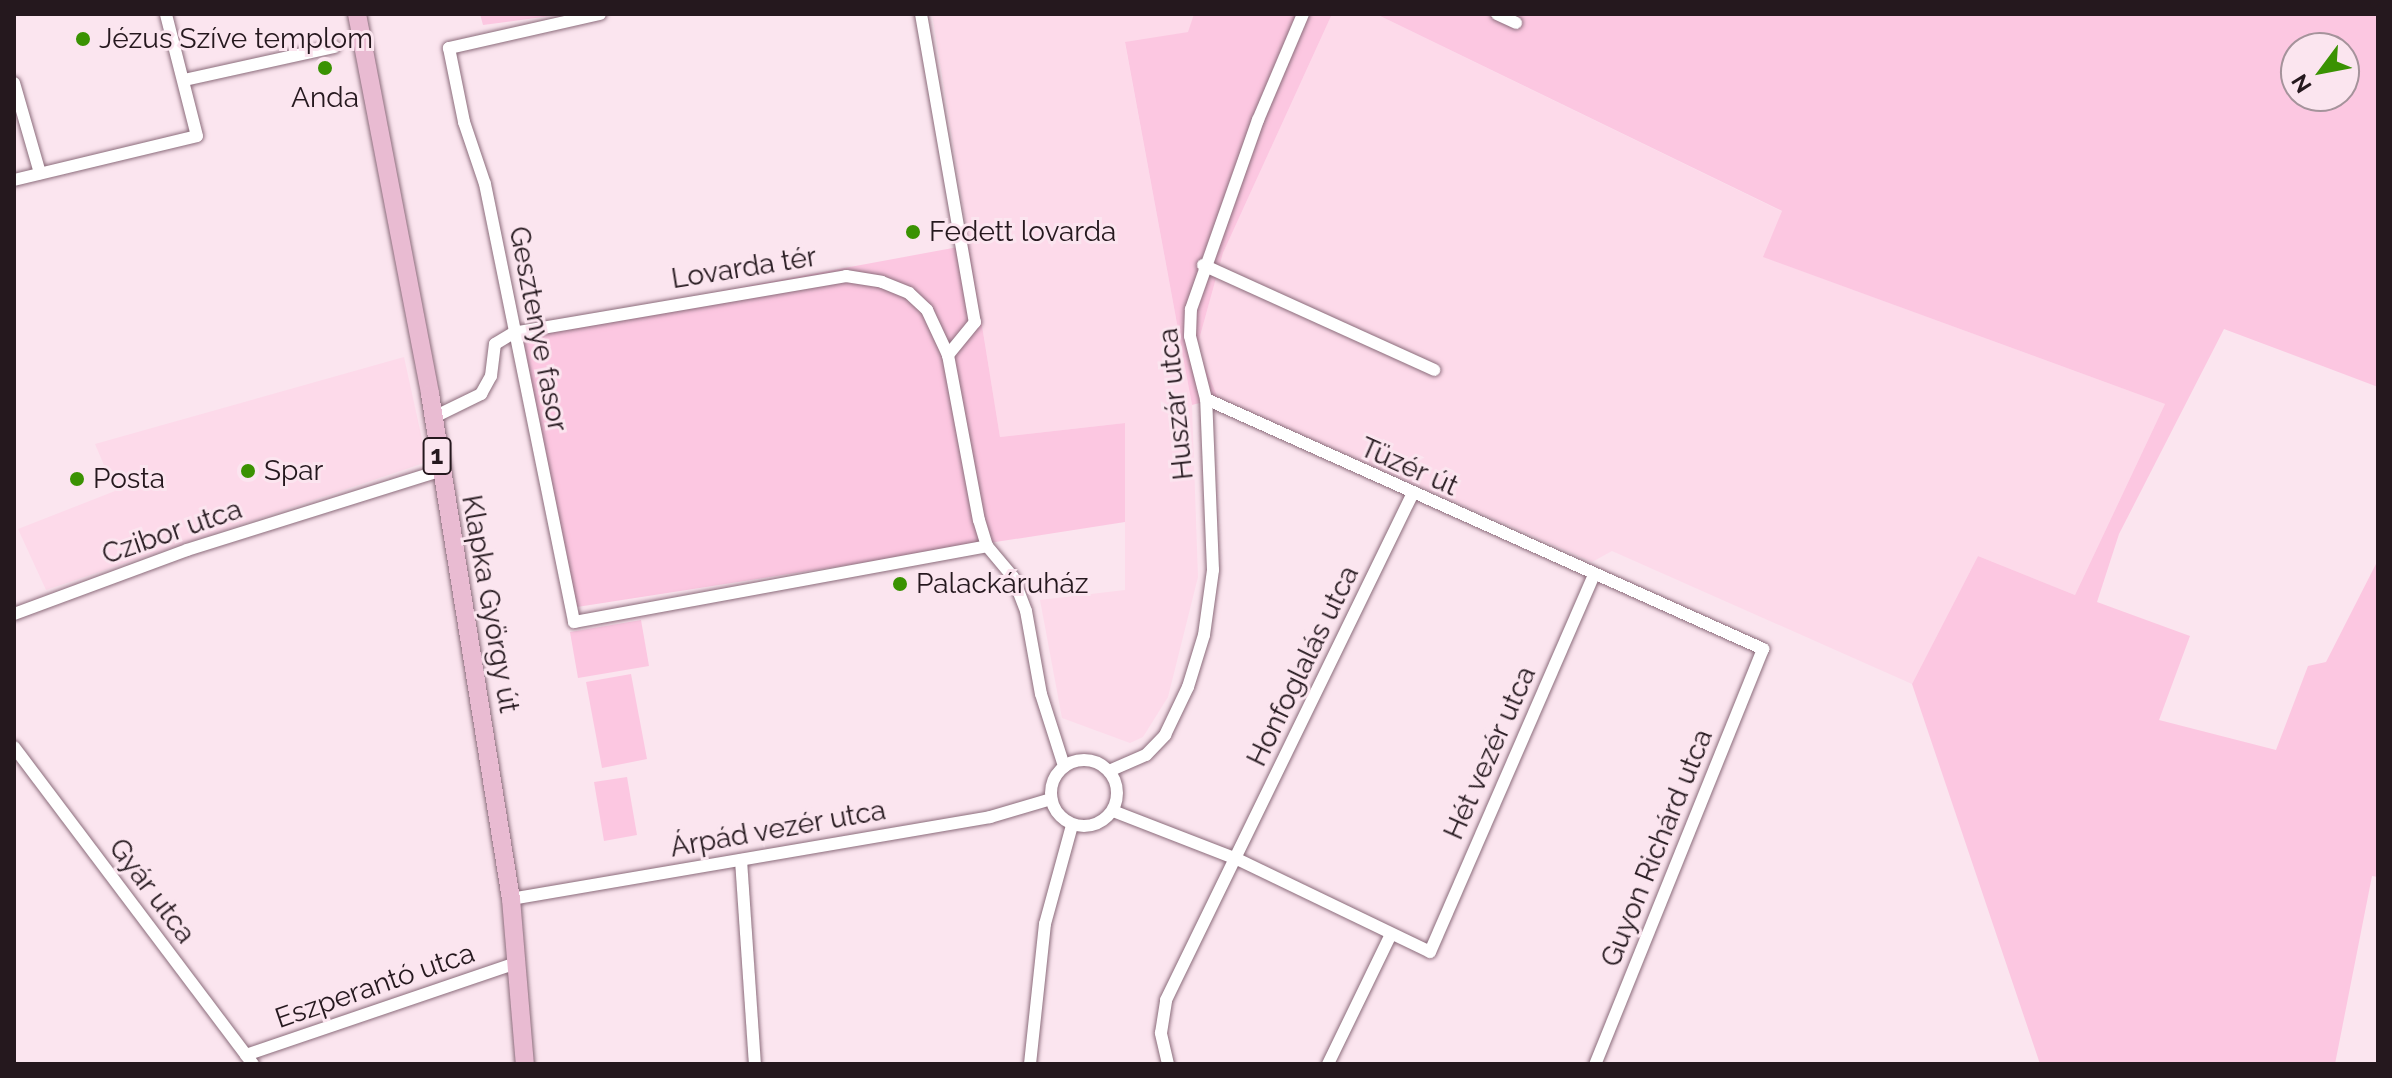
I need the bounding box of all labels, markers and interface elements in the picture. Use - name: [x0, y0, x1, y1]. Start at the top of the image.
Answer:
- place label: Jézus Szíve templom: [99, 22, 373, 56]
- marker: Jézus Szíve templom: [74, 30, 92, 48]
- north arrow: [2280, 32, 2360, 112]
- marker: Anda: [316, 59, 334, 77]
- text: N: [2286, 70, 2317, 98]
- place label: Anda: [291, 81, 359, 115]
- place label: Fedett lovarda: [929, 215, 1116, 249]
- marker: Fedett lovarda: [904, 223, 922, 241]
- street label: Gesztenye fasor: [502, 224, 574, 434]
- street label: Lovarda tér: [669, 240, 819, 296]
- street label: Huszár utca: [1151, 326, 1201, 482]
- street label: Tüzér út: [1355, 430, 1463, 504]
- road number: 1: [421, 434, 453, 478]
- place label: Spar: [264, 454, 323, 488]
- place label: Posta: [93, 462, 165, 496]
- marker: Spar: [239, 462, 257, 480]
- marker: Posta: [68, 470, 86, 488]
- street label: Czibor utca: [97, 492, 247, 572]
- street label: Klapka György út: [454, 492, 526, 716]
- street label: Honfoglalás utca: [1240, 560, 1366, 772]
- place label: Palackáruház: [916, 567, 1089, 601]
- marker: Palackáruház: [891, 575, 909, 593]
- street label: Hét vezér utca: [1437, 661, 1543, 845]
- street label: Guyon Richárd utca: [1594, 724, 1720, 972]
- street label: Árpád vezér utca: [667, 793, 889, 865]
- street label: Gyár utca: [102, 832, 202, 950]
- street label: Eszperantó utca: [271, 936, 479, 1036]

